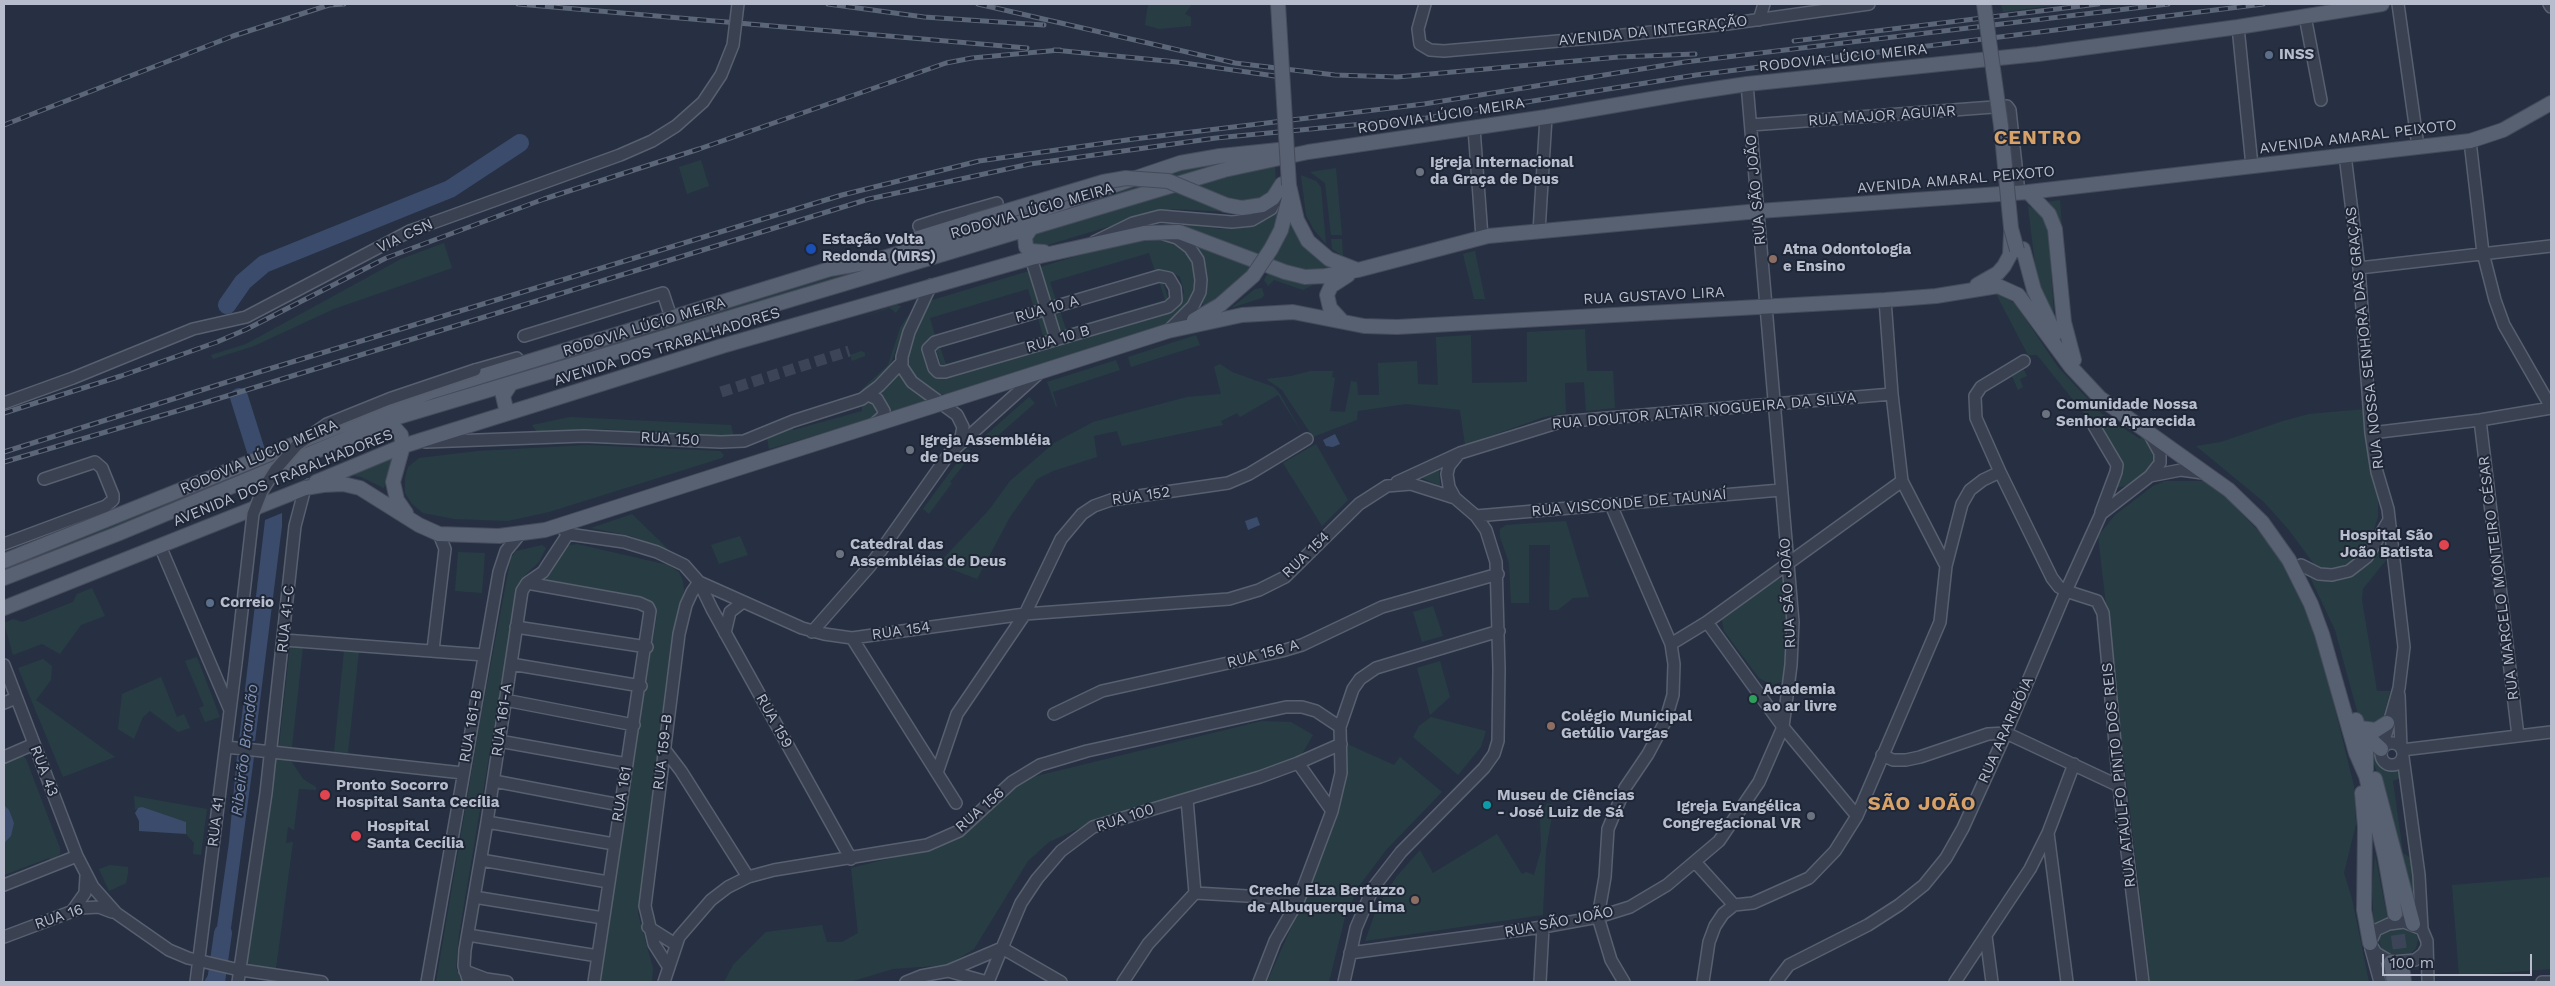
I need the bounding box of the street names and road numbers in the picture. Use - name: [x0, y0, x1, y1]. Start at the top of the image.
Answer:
- street label: AVENIDA DA INTEGRAÇÃO: [1558, 12, 1748, 50]
- street label: RODOVIA LÚCIO MEIRA: [1758, 40, 1928, 76]
- street label: RODOVIA LÚCIO MEIRA: [1356, 94, 1526, 138]
- street label: RUA MAJOR AGUIAR: [1807, 102, 1957, 130]
- street label: AVENIDA AMARAL PEIXOTO: [2258, 116, 2458, 158]
- street label: RUA SÃO JOÃO: [1742, 134, 1770, 246]
- street label: AVENIDA AMARAL PEIXOTO: [1856, 162, 2056, 198]
- street label: RODOVIA LÚCIO MEIRA: [948, 179, 1116, 243]
- street label: RUA NOSSA SENHORA DAS GRAÇAS: [2342, 206, 2388, 470]
- street label: VIA CSN: [374, 215, 436, 257]
- street label: RUA GUSTAVO LIRA: [1583, 283, 1725, 309]
- street label: RUA 10 A: [1013, 291, 1081, 327]
- street label: RODOVIA LÚCIO MEIRA: [560, 294, 728, 360]
- street label: AVENIDA DOS TRABALHADORES: [552, 304, 782, 390]
- street label: RUA 10 B: [1024, 321, 1092, 357]
- street label: RUA DOUTOR ALTAIR NOGUEIRA DA SILVA: [1551, 389, 1857, 433]
- street label: RODOVIA LÚCIO MEIRA: [178, 416, 340, 498]
- street label: AVENIDA DOS TRABALHADORES: [170, 426, 396, 530]
- street label: RUA 150: [640, 428, 700, 450]
- street label: RUA MARCELO MONTEIRO CÉSAR: [2475, 455, 2523, 701]
- street label: RUA 152: [1111, 483, 1171, 509]
- street label: RUA VISCONDE DE TAUNAÍ: [1531, 486, 1727, 520]
- street label: RUA 154: [1279, 528, 1333, 582]
- street label: RUA SÃO JOÃO: [1776, 537, 1800, 649]
- street label: RUA 41-C: [273, 584, 299, 654]
- street label: RUA 154: [871, 618, 931, 644]
- street label: RUA 156 A: [1225, 636, 1301, 672]
- street label: RUA ATAÚLFO PINTO DOS REIS: [2098, 662, 2140, 888]
- street label: RUA ARARIBÓIA: [1974, 674, 2038, 786]
- street label: RUA 161-A: [488, 682, 516, 758]
- street label: RUA 161-B: [456, 688, 486, 764]
- street label: RUA 159: [752, 691, 796, 751]
- street label: RUA 159-B: [649, 713, 677, 791]
- street label: RUA 43: [26, 743, 62, 799]
- street label: RUA 161: [608, 765, 636, 823]
- street label: RUA 156: [952, 784, 1008, 836]
- street label: RUA 41: [204, 796, 228, 848]
- street label: RUA 100: [1094, 800, 1156, 836]
- street label: RUA 16: [32, 900, 86, 934]
- street label: RUA SÃO JOÃO: [1503, 903, 1615, 941]

